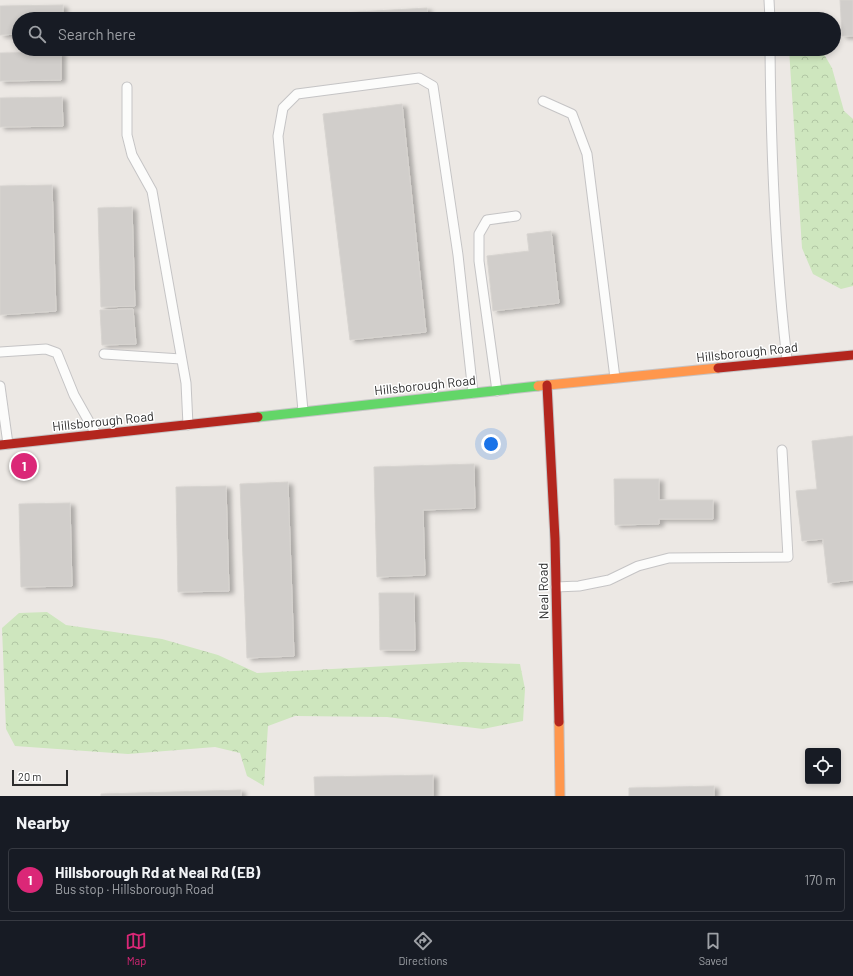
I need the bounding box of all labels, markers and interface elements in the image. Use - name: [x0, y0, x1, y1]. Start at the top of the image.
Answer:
- search box: [12, 12, 841, 56]
- icon: search: [26, 23, 48, 45]
- text: Search here: [58, 25, 136, 43]
- street label: Hillsborough Road: [695, 339, 799, 365]
- street label: Hillsborough Road: [373, 372, 477, 398]
- street label: Hillsborough Road: [51, 408, 155, 434]
- your location: [481, 434, 501, 454]
- pin: 1: [11, 451, 37, 481]
- street label: Neal Road: [535, 563, 551, 619]
- map controls: [805, 748, 841, 784]
- button: locate: [805, 748, 841, 784]
- scale bar: [12, 768, 68, 787]
- text: 20 m: [18, 770, 41, 783]
- text: Nearby: [16, 812, 70, 832]
- text: Hillsborough Rd at Neal Rd (EB): [55, 863, 260, 881]
- text: 1: [28, 872, 32, 888]
- text: 170 m: [805, 872, 836, 888]
- text: Bus stop · Hillsborough Road: [55, 881, 214, 897]
- tab: Map: [125, 930, 147, 967]
- tab: Directions: [398, 930, 448, 967]
- tab: Saved: [699, 930, 728, 967]

